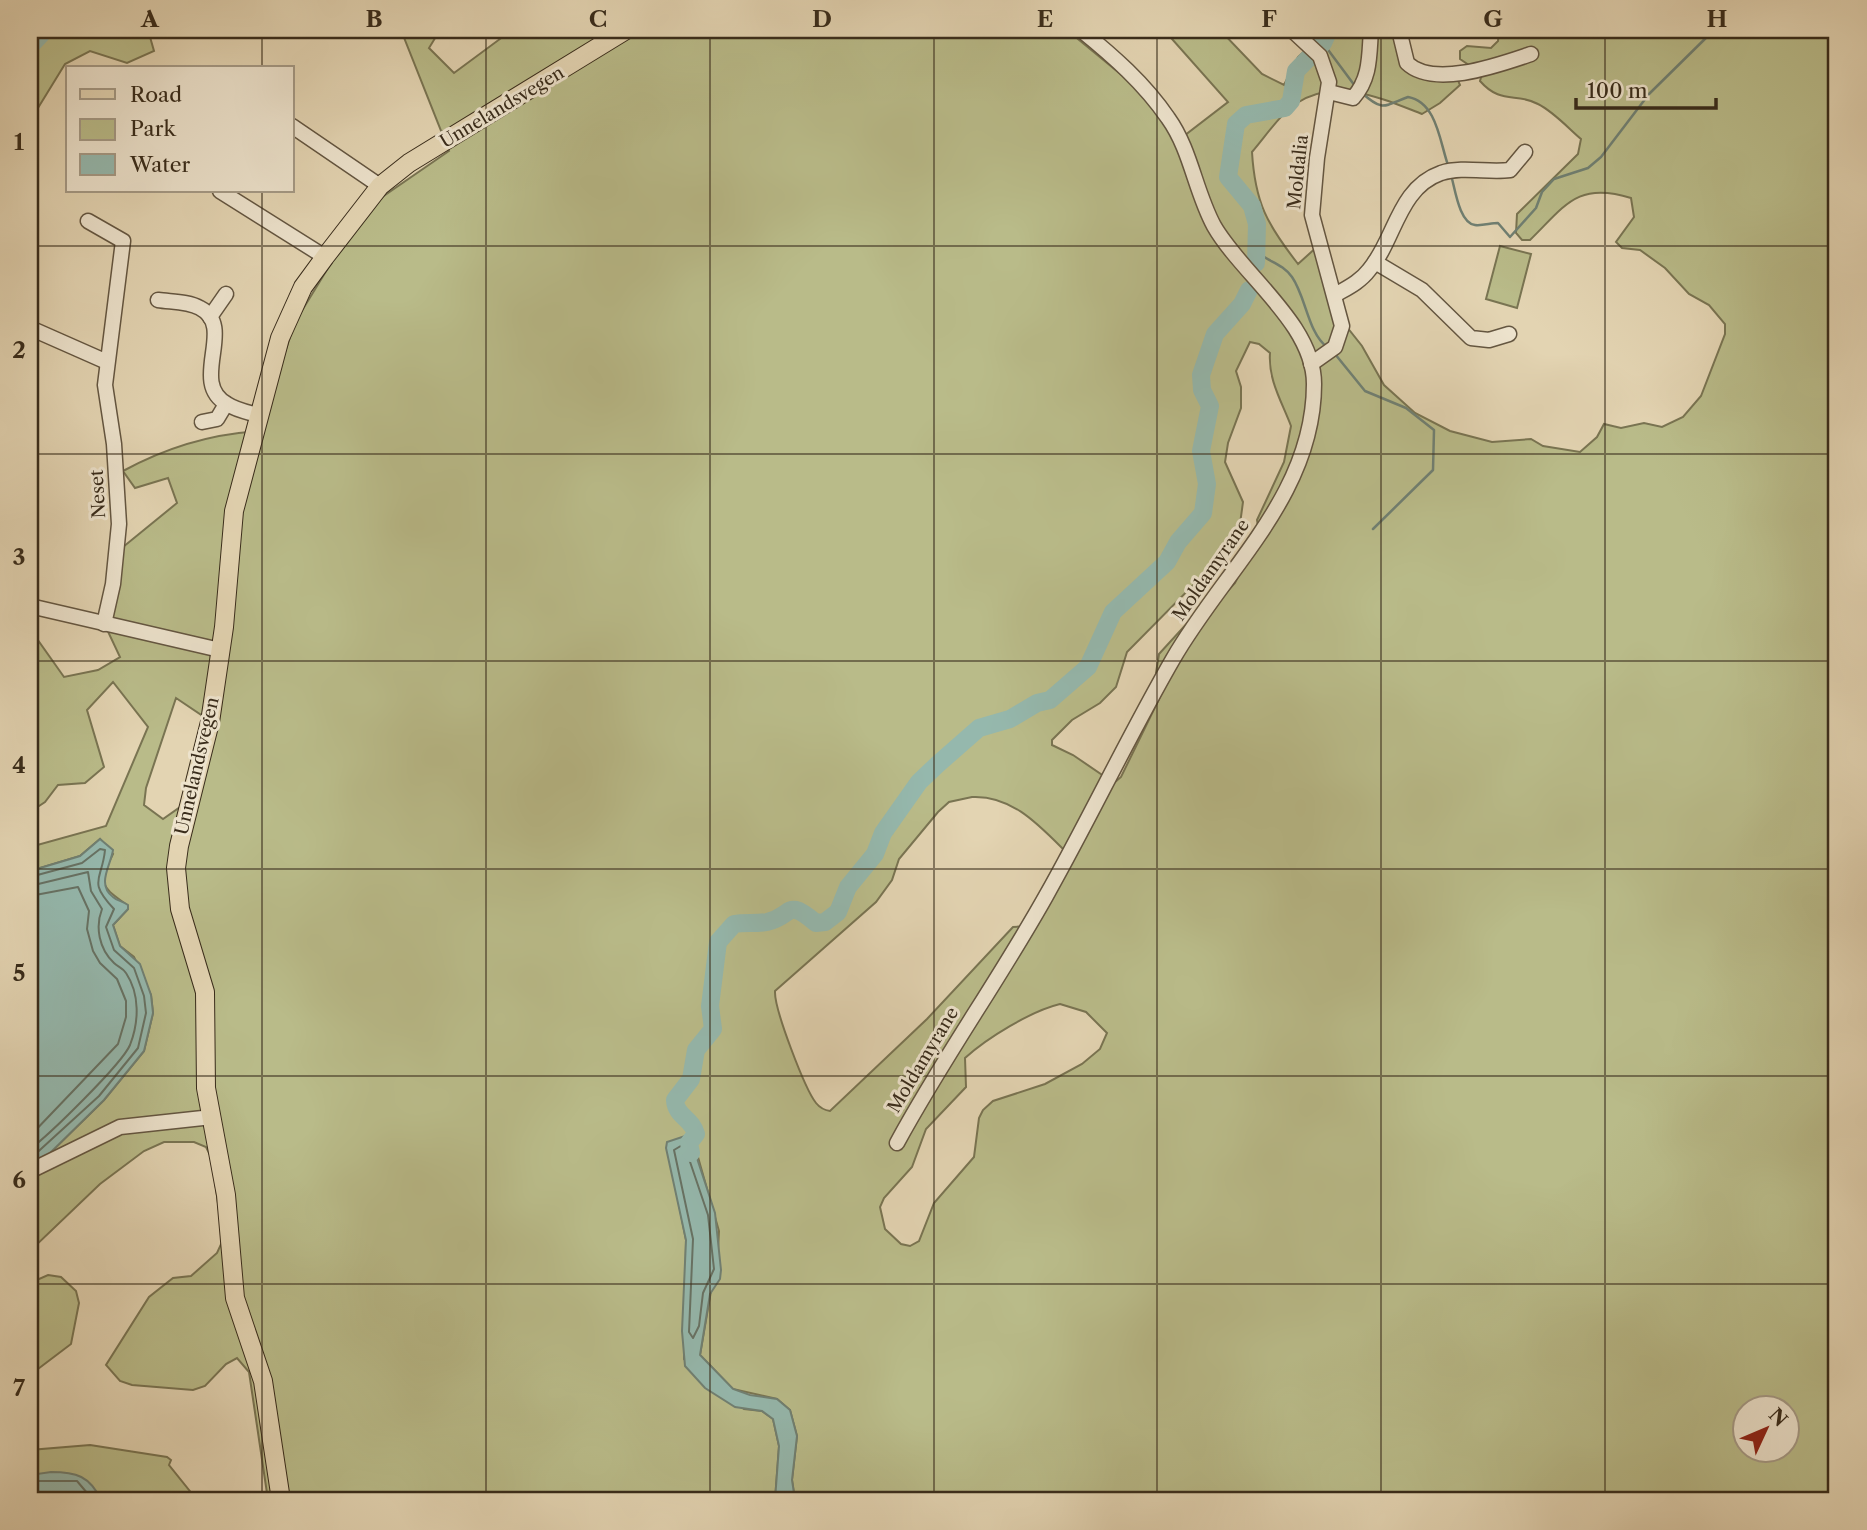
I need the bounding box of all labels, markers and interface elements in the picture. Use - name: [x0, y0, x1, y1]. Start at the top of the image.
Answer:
- text: A: [140, 5, 160, 33]
- text: B: [365, 5, 383, 33]
- text: C: [589, 5, 607, 33]
- text: D: [812, 5, 832, 33]
- text: E: [1037, 5, 1053, 33]
- text: F: [1261, 5, 1277, 33]
- text: G: [1483, 5, 1503, 33]
- text: H: [1707, 5, 1728, 33]
- street label: Unnelandsvegen: [436, 61, 568, 153]
- legend: [66, 66, 294, 192]
- scale bar: [1576, 66, 1716, 110]
- text: 100 m: [1587, 78, 1648, 103]
- text: Road: [130, 82, 182, 107]
- text: Park: [130, 116, 176, 141]
- text: 1: [14, 128, 25, 156]
- street label: Moldalia: [1283, 133, 1313, 210]
- text: Water: [129, 152, 190, 177]
- text: 2: [12, 336, 26, 364]
- street label: Neset: [86, 468, 110, 519]
- street label: Moldamyrane: [1168, 515, 1254, 625]
- text: 3: [13, 543, 26, 571]
- street label: Unnelandsvegen: [170, 695, 224, 837]
- text: 4: [12, 751, 26, 779]
- text: 5: [13, 959, 25, 987]
- street label: Moldamyrane: [883, 1003, 963, 1117]
- text: 6: [12, 1166, 26, 1194]
- text: 7: [13, 1374, 25, 1402]
- north arrow: [1730, 1394, 1800, 1464]
- text: N: [1764, 1404, 1792, 1431]

